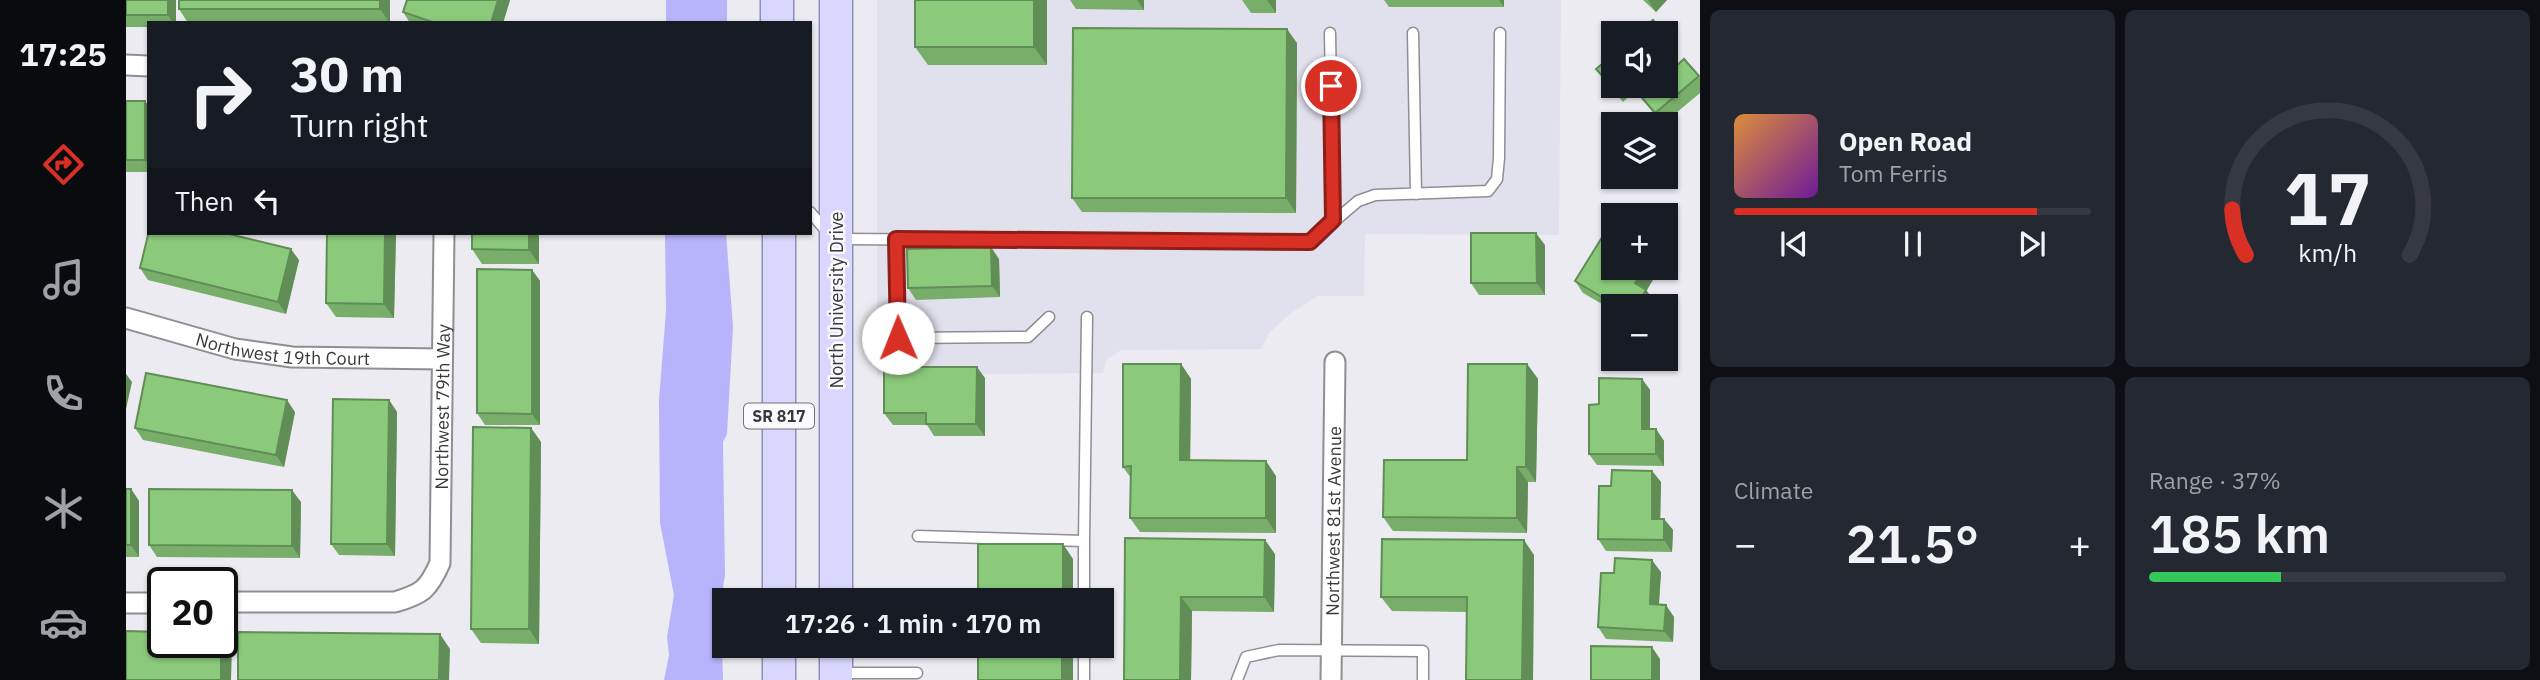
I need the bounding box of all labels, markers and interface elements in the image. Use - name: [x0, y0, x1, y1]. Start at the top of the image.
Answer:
- map controls: [1601, 21, 1678, 371]
- button: sound: [1601, 21, 1678, 98]
- text: 17:25: [19, 33, 107, 75]
- text: 30 m: [290, 42, 404, 105]
- icon: right: [175, 49, 266, 140]
- pin: [1301, 56, 1361, 116]
- icon: arrive: [1312, 67, 1350, 105]
- text: Turn right: [290, 104, 428, 146]
- button: layers: [1601, 112, 1678, 189]
- text: Open Road: [1839, 124, 1972, 158]
- icon: directions: [39, 140, 88, 189]
- text: 17: [2284, 150, 2371, 245]
- text: Tom Ferris: [1839, 158, 1948, 188]
- icon: left: [248, 182, 286, 220]
- text: Then: [175, 184, 234, 218]
- button: +: [1601, 203, 1678, 280]
- street label: North University Drive: [825, 211, 848, 389]
- icon: previous: [1775, 225, 1813, 263]
- icon: pause: [1894, 225, 1932, 263]
- icon: next: [2013, 225, 2051, 263]
- text: km/h: [2298, 236, 2357, 269]
- icon: music: [39, 255, 88, 304]
- button: −: [1601, 294, 1678, 371]
- position arrow: [861, 301, 935, 375]
- street label: Northwest 79th Way: [429, 324, 454, 490]
- street label: Northwest 19th Court: [193, 327, 370, 370]
- icon: phone: [39, 369, 88, 418]
- road number: SR 817: [744, 404, 814, 428]
- street label: Northwest 81st Avenue: [1320, 426, 1346, 616]
- text: Range · 37%: [2149, 465, 2281, 495]
- text: Climate: [1734, 475, 1813, 505]
- icon: climate: [39, 484, 88, 533]
- text: 185 km: [2149, 500, 2330, 567]
- text: 21.5°: [1846, 510, 1979, 577]
- text: −: [1734, 519, 1757, 568]
- text: +: [2068, 519, 2091, 568]
- speed limit sign: 20: [147, 567, 238, 658]
- icon: car: [39, 598, 88, 647]
- text: 17:26 · 1 min · 170 m: [785, 606, 1041, 640]

